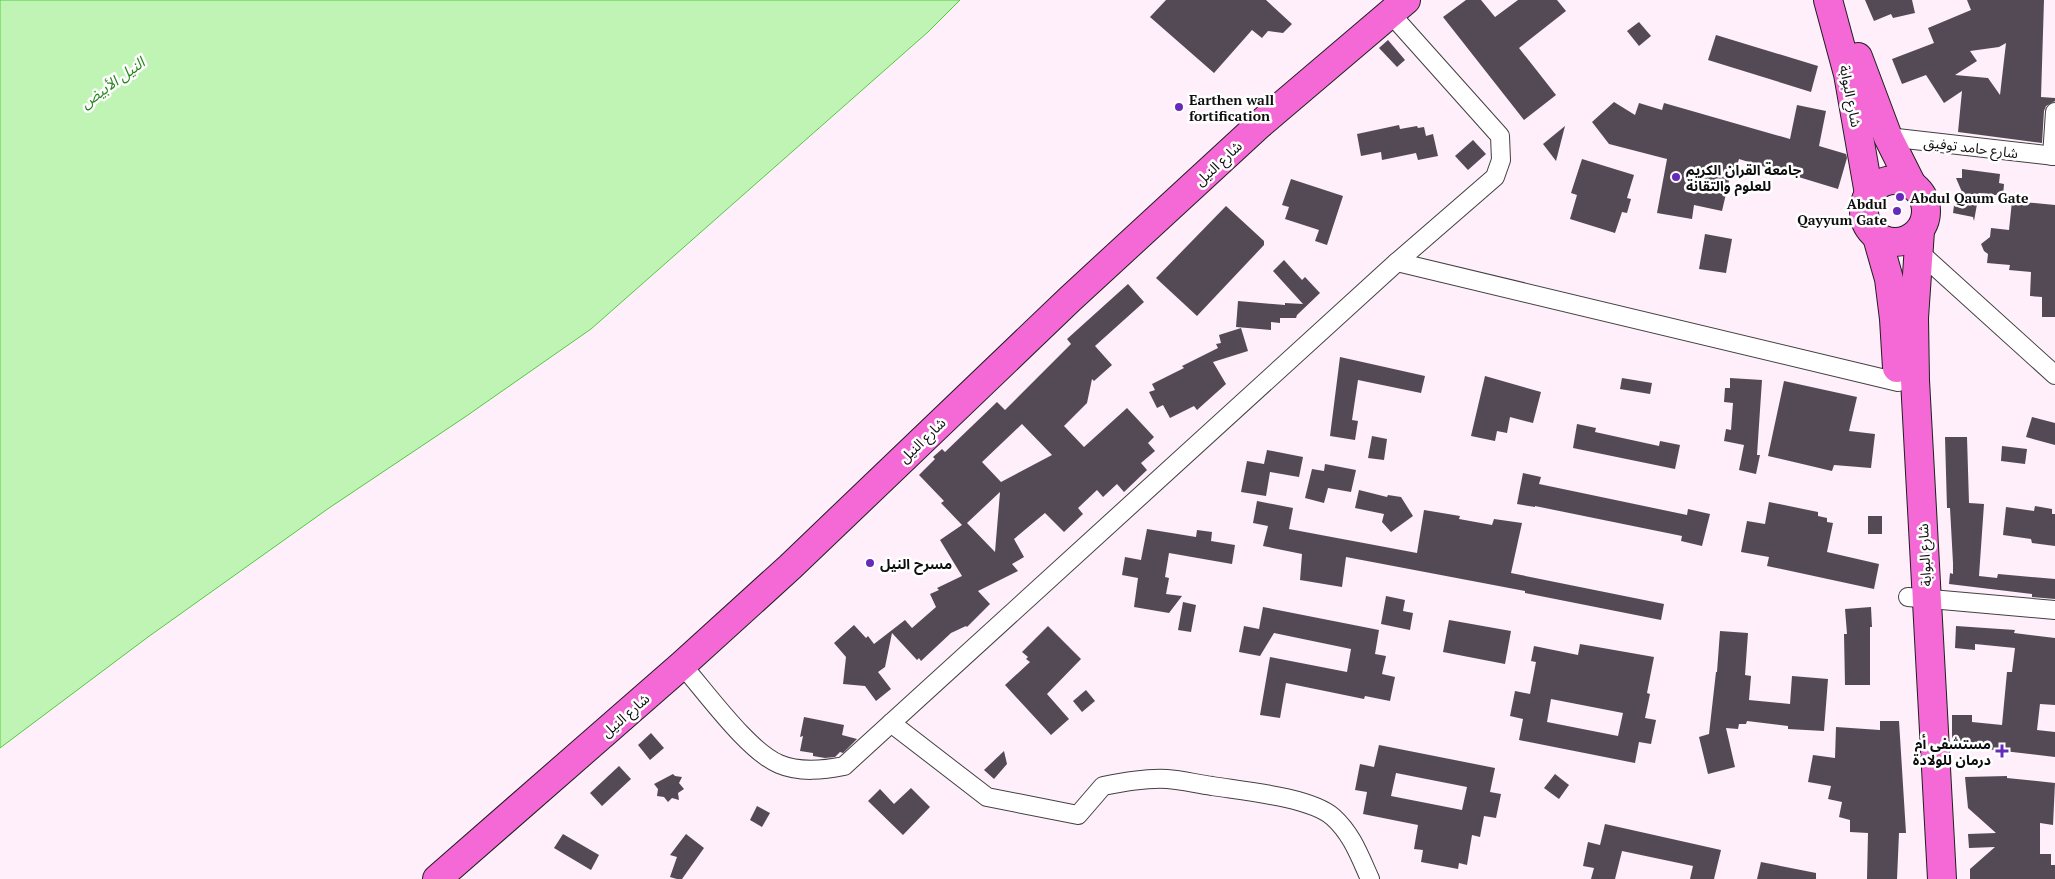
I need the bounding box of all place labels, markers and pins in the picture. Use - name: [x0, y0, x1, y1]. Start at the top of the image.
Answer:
- place label: Earthen wall fortification: [1189, 90, 1275, 125]
- marker: Earthen wall fortification: [1173, 101, 1185, 113]
- place label: جامعة القران الكريم للعلوم والتقانة: [1686, 160, 1801, 197]
- marker: جامعة القران الكريم للعلوم والتقانة: [1670, 171, 1682, 183]
- place label: Abdul Qaum Gate: [1910, 188, 2029, 207]
- marker: Abdul Qaum Gate: [1894, 191, 1906, 203]
- place label: Abdul Qayyum Gate: [1797, 194, 1887, 229]
- marker: Abdul Qayyum Gate: [1891, 205, 1903, 217]
- place label: مسرح النيل: [880, 554, 952, 575]
- marker: مسرح النيل: [864, 557, 876, 569]
- place label: مستشفى أم درمان للولادة: [1913, 734, 1991, 769]
- marker: مستشفى أم درمان للولادة: [1995, 744, 2009, 758]

